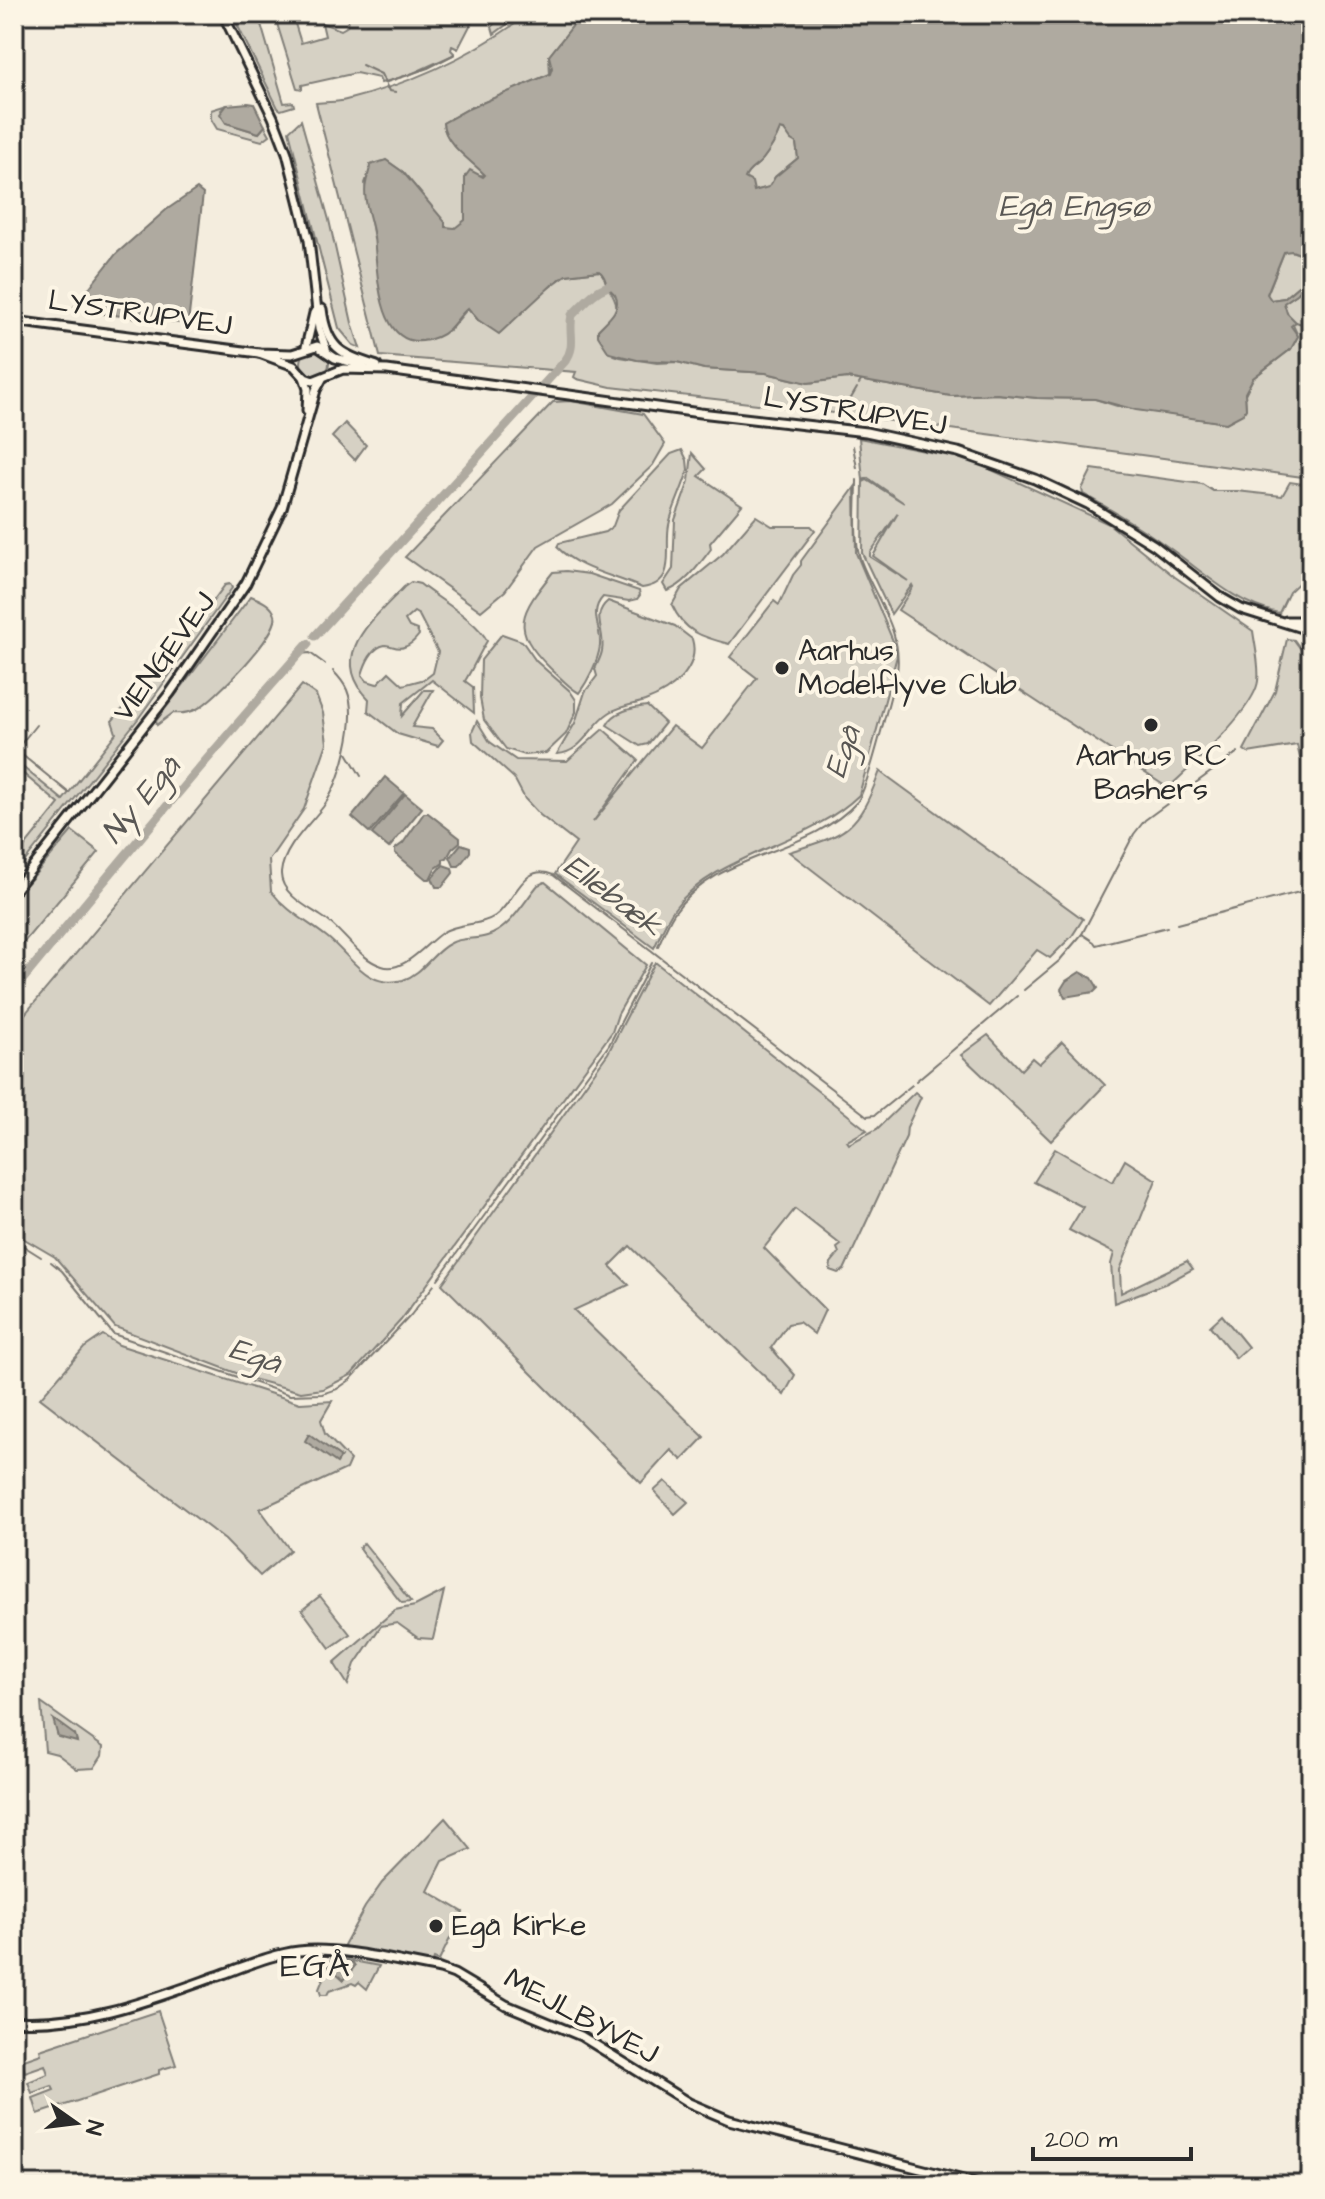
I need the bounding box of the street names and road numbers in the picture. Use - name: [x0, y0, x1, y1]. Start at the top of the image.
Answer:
- street label: LYSTRUPVEJ: [46, 279, 234, 347]
- street label: LYSTRUPVEJ: [761, 376, 950, 446]
- street label: VIENGEVEJ: [103, 584, 225, 730]
- street label: MEJLBYVEJ: [497, 1958, 666, 2074]

